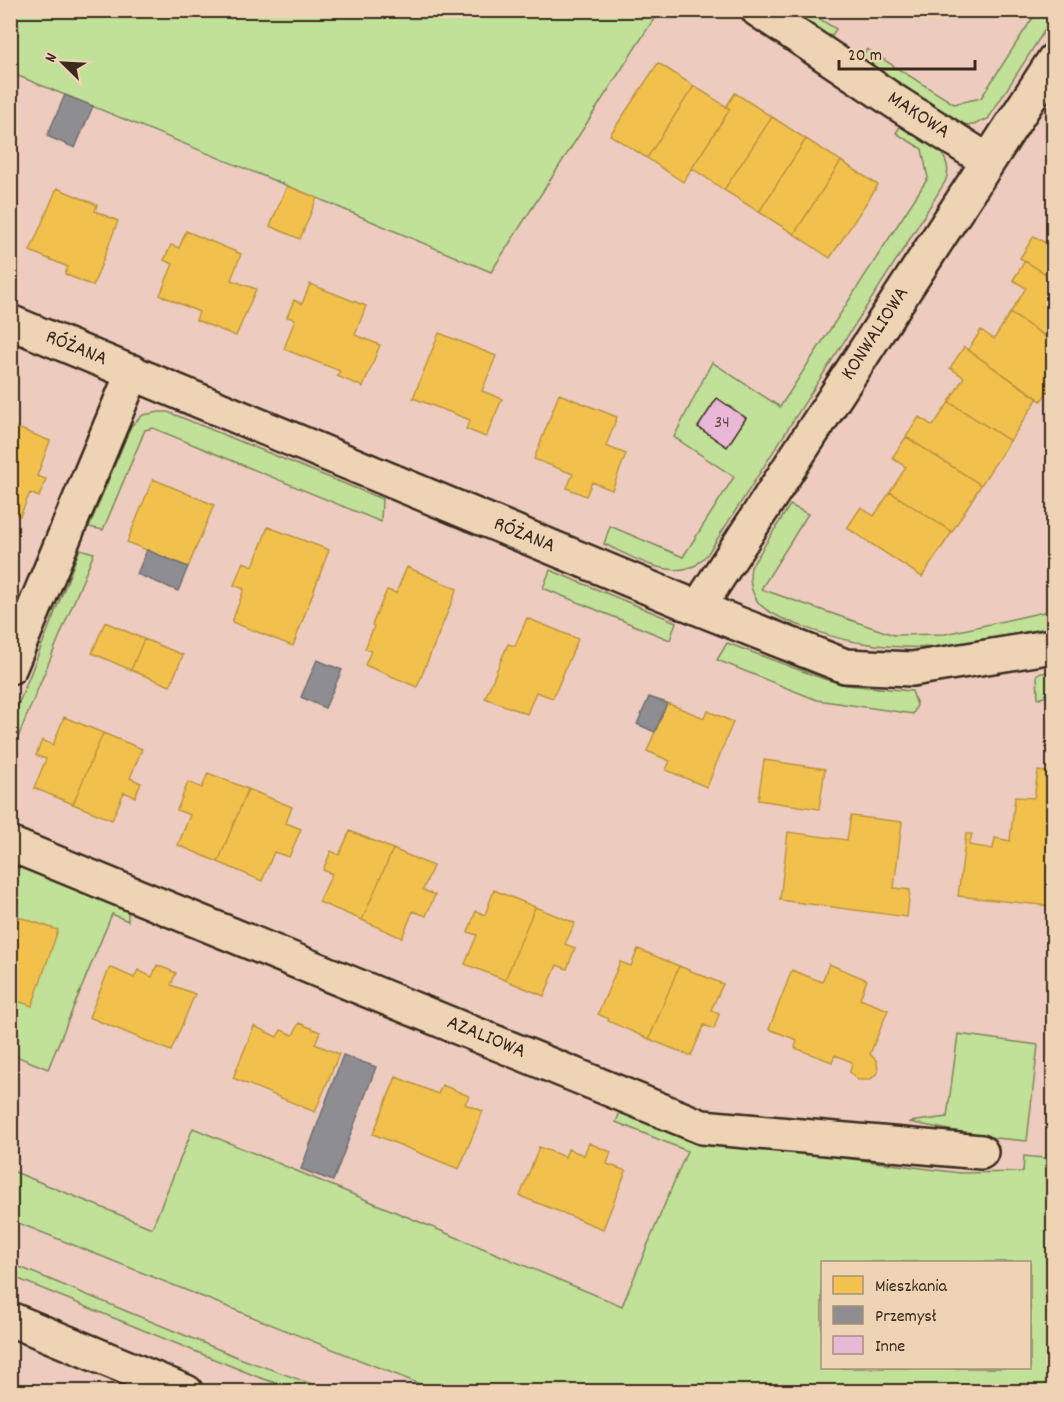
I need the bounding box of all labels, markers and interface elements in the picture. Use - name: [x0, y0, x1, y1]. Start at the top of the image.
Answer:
- north arrow: [33, 33, 93, 93]
- scale bar: [839, 33, 976, 71]
- text: 20 m: [848, 44, 882, 69]
- text: N: [39, 50, 64, 66]
- street label: MAKOWA: [881, 85, 955, 147]
- street label: KONWALIOWA: [834, 281, 918, 387]
- street label: RÓŻANA: [41, 323, 111, 375]
- house number: 34: [714, 411, 730, 436]
- street label: RÓŻANA: [489, 510, 559, 562]
- street label: AZALIOWA: [442, 1009, 530, 1067]
- legend: [821, 1261, 1031, 1369]
- text: Mieszkania: [875, 1275, 948, 1300]
- text: Przemysł: [875, 1305, 937, 1330]
- text: Inne: [875, 1335, 905, 1360]

